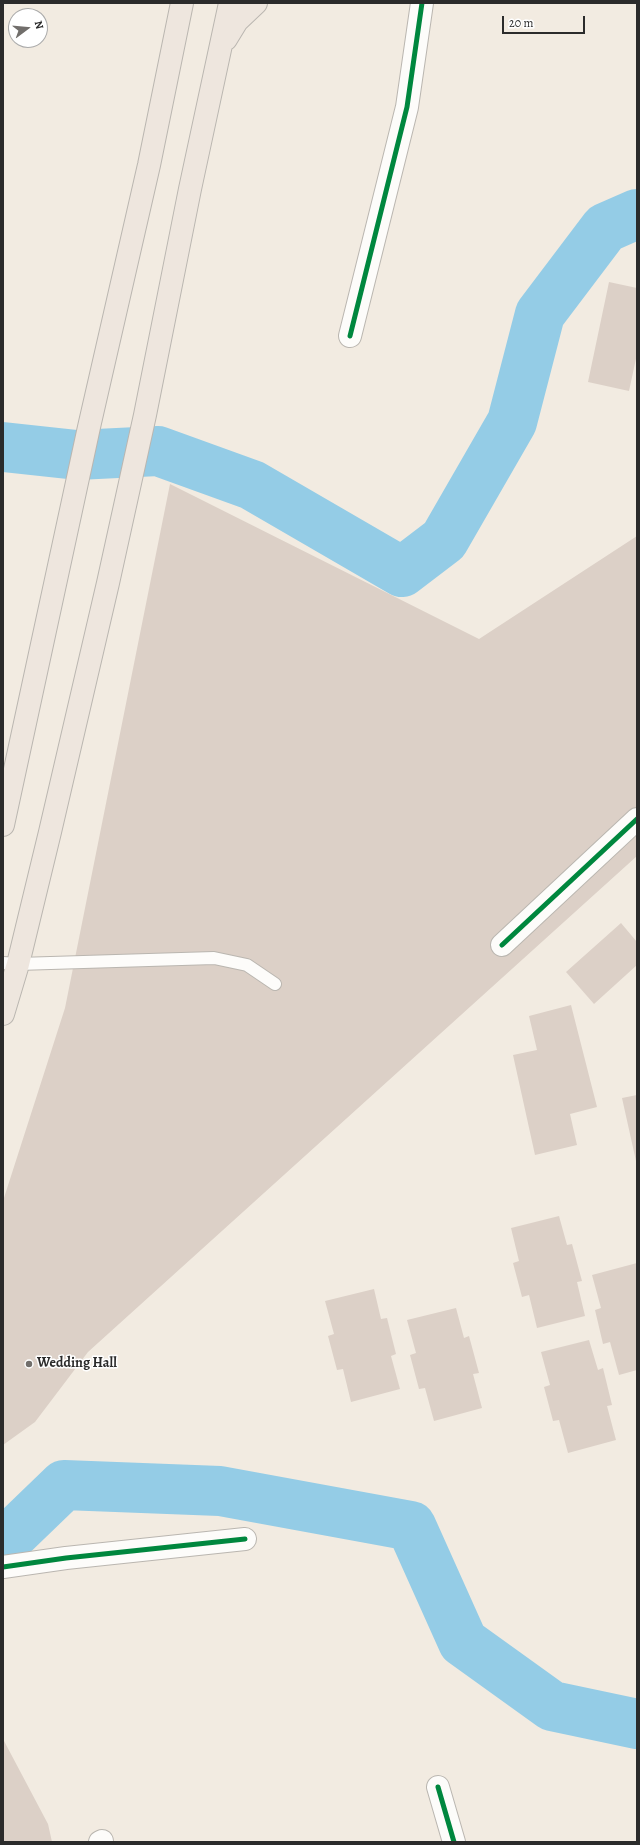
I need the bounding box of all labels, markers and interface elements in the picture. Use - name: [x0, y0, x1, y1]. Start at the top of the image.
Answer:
- north arrow: [8, 8, 48, 48]
- scale bar: [504, 8, 587, 34]
- text: 20 m: [509, 15, 533, 31]
- text: N: [31, 19, 47, 31]
- place label: Wedding Hall: [37, 1356, 117, 1372]
- marker: Wedding Hall: [24, 1359, 34, 1369]

